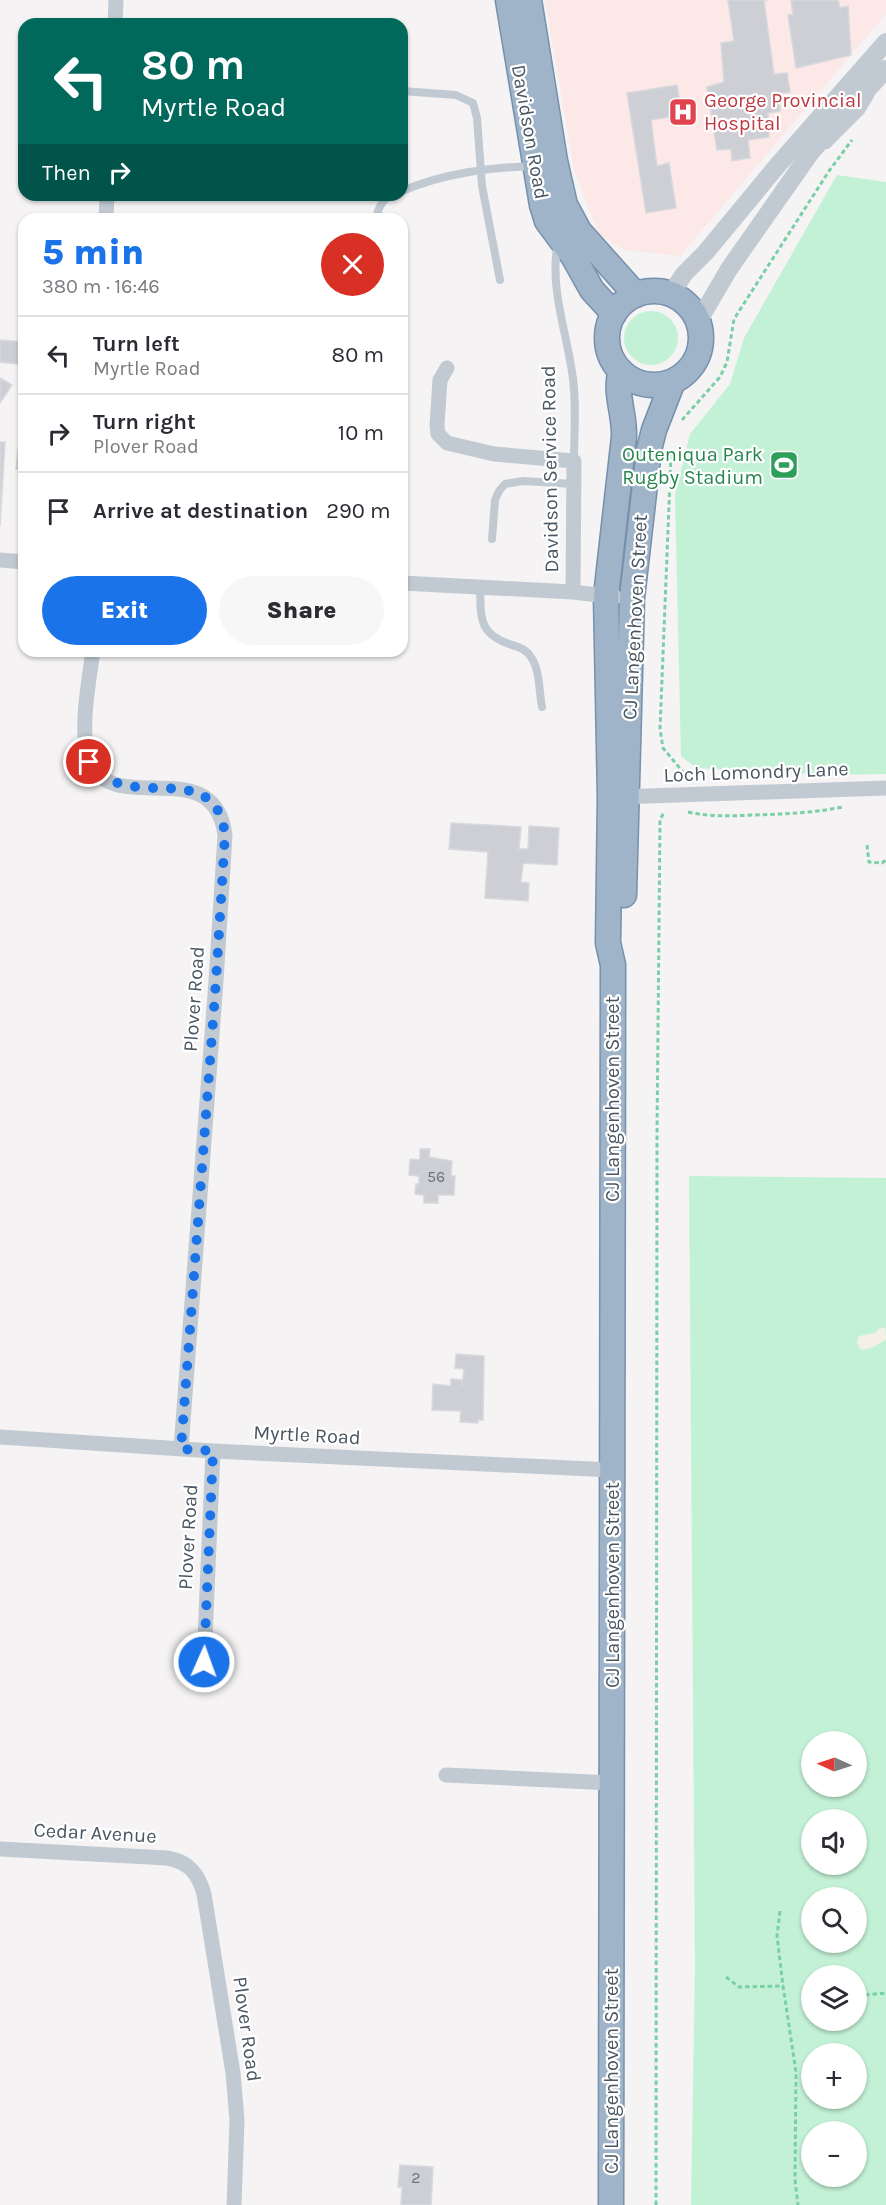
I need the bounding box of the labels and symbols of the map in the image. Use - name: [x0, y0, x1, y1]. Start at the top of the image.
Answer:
- street label: Davidson Road: [507, 63, 553, 201]
- place label: George Provincial Hospital: [704, 89, 862, 135]
- hospital icon: George Provincial Hospital: [667, 96, 699, 128]
- street label: Davidson Service Road: [537, 365, 563, 573]
- place label: Outeniqua Park Rugby Stadium: [622, 443, 763, 489]
- sports icon: Outeniqua Park Rugby Stadium: [768, 449, 800, 481]
- street label: CJ Langenhoven Street: [618, 513, 652, 721]
- pin: [63, 736, 114, 787]
- street label: Loch Lomondry Lane: [663, 757, 849, 787]
- street label: Plover Road: [179, 945, 209, 1053]
- street label: CJ Langenhoven Street: [601, 995, 624, 1202]
- house number: 56: [427, 1167, 445, 1186]
- street label: Myrtle Road: [253, 1421, 361, 1449]
- street label: CJ Langenhoven Street: [601, 1481, 624, 1688]
- street label: Plover Road: [174, 1483, 202, 1591]
- position arrow: [172, 1630, 236, 1694]
- north arrow: [801, 1731, 867, 1797]
- street label: Cedar Avenue: [33, 1818, 157, 1848]
- street label: CJ Langenhoven Street: [600, 1967, 623, 2174]
- street label: Plover Road: [228, 1975, 266, 2083]
- house number: 2: [411, 2168, 421, 2187]

